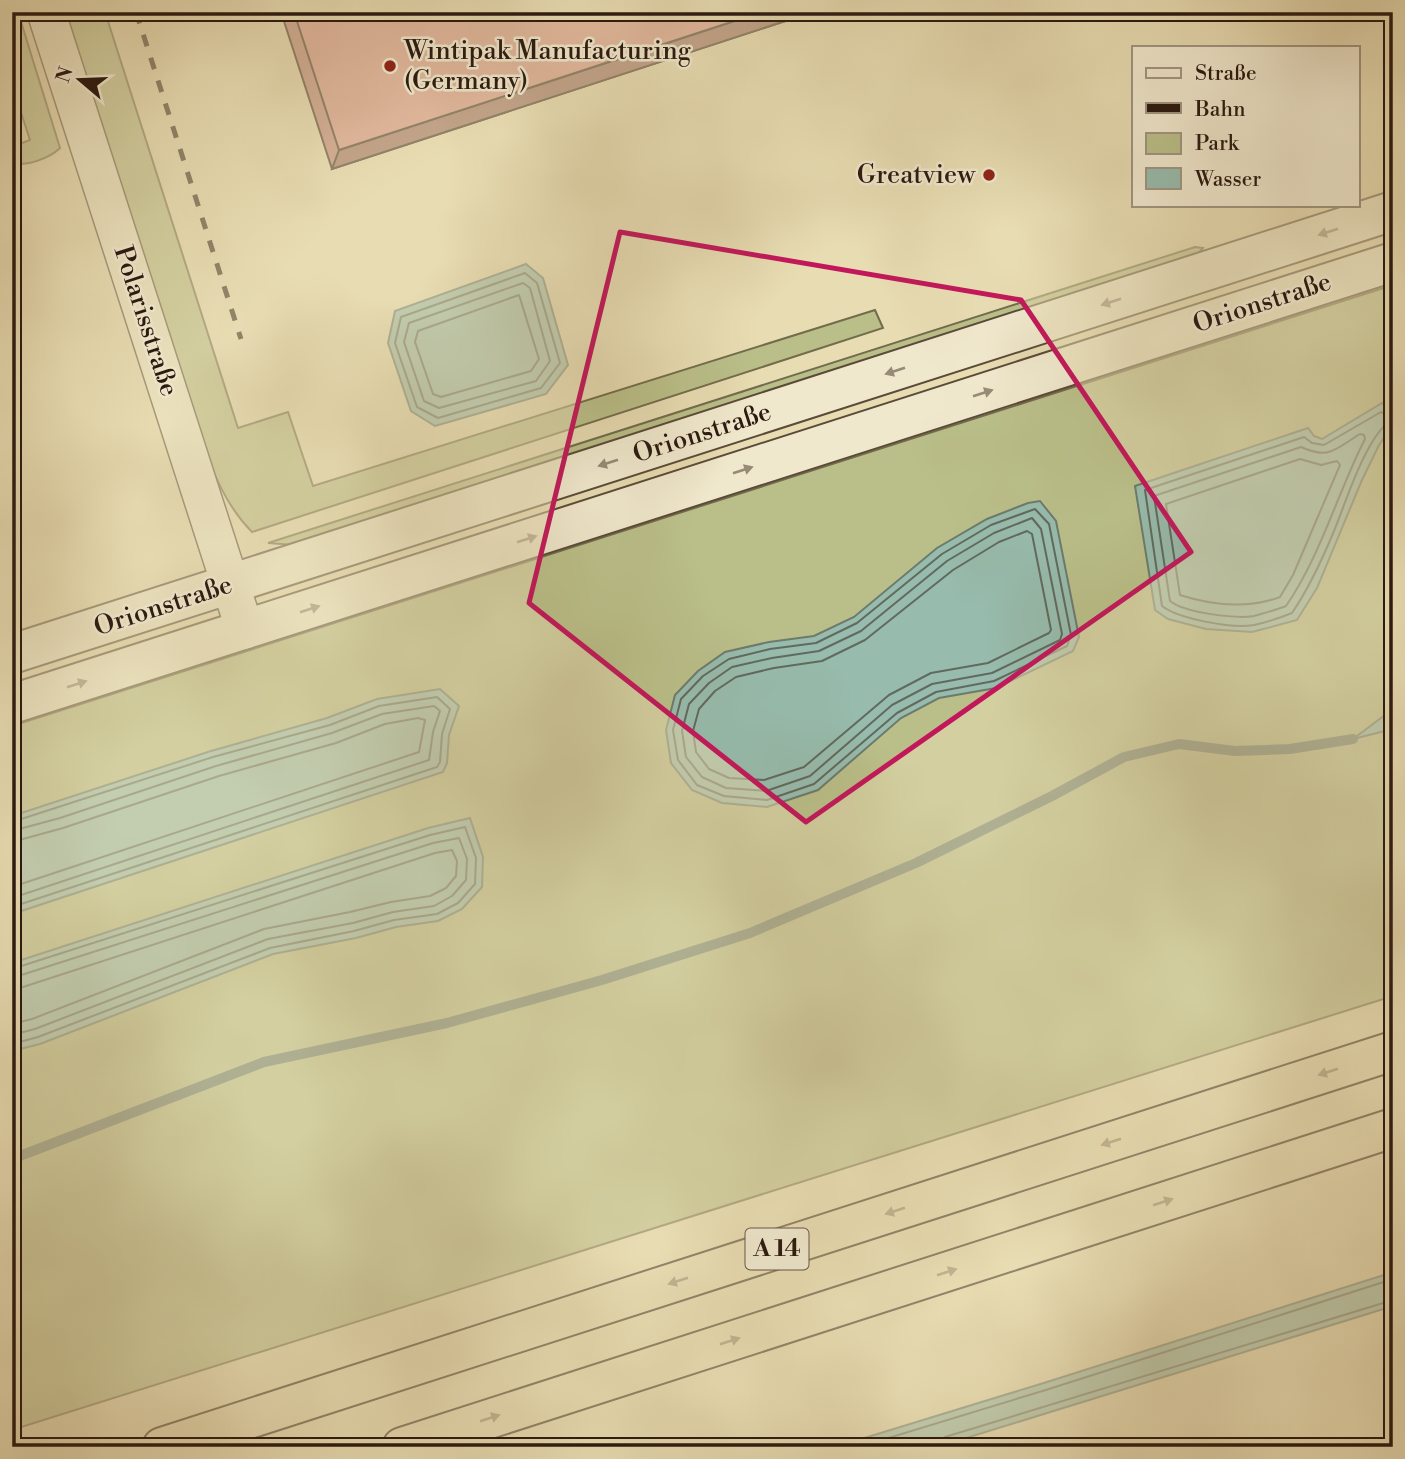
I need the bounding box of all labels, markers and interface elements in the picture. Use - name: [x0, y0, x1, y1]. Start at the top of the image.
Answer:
- place label: Wintipak Manufacturing (Germany): [403, 35, 692, 97]
- north arrow: [46, 46, 116, 116]
- legend: [1132, 46, 1360, 206]
- marker: Wintipak Manufacturing (Germany): [382, 58, 398, 74]
- text: Straße: [1195, 61, 1257, 87]
- text: N: [51, 64, 79, 86]
- text: Bahn: [1194, 97, 1246, 123]
- text: Park: [1195, 131, 1240, 157]
- place label: Greatview: [857, 159, 976, 191]
- marker: Greatview: [981, 167, 997, 183]
- text: Wasser: [1194, 167, 1261, 193]
- one-way arrow: [1317, 227, 1338, 238]
- street label: Polarisstraße: [107, 242, 185, 400]
- street label: Orionstraße: [1189, 266, 1335, 340]
- one-way arrow: [1101, 297, 1122, 307]
- one-way arrow: [884, 366, 905, 377]
- one-way arrow: [973, 387, 994, 398]
- street label: Orionstraße: [629, 396, 775, 470]
- one-way arrow: [597, 458, 618, 469]
- one-way arrow: [733, 464, 754, 474]
- one-way arrow: [516, 533, 537, 544]
- street label: Orionstraße: [90, 569, 236, 643]
- one-way arrow: [300, 603, 321, 613]
- one-way arrow: [67, 678, 88, 688]
- one-way arrow: [1317, 1067, 1338, 1078]
- one-way arrow: [1101, 1137, 1122, 1148]
- one-way arrow: [1153, 1196, 1174, 1207]
- one-way arrow: [884, 1207, 905, 1217]
- road number: A 14: [746, 1228, 808, 1269]
- one-way arrow: [936, 1266, 957, 1276]
- one-way arrow: [667, 1276, 688, 1287]
- one-way arrow: [720, 1336, 741, 1346]
- one-way arrow: [480, 1413, 501, 1423]

